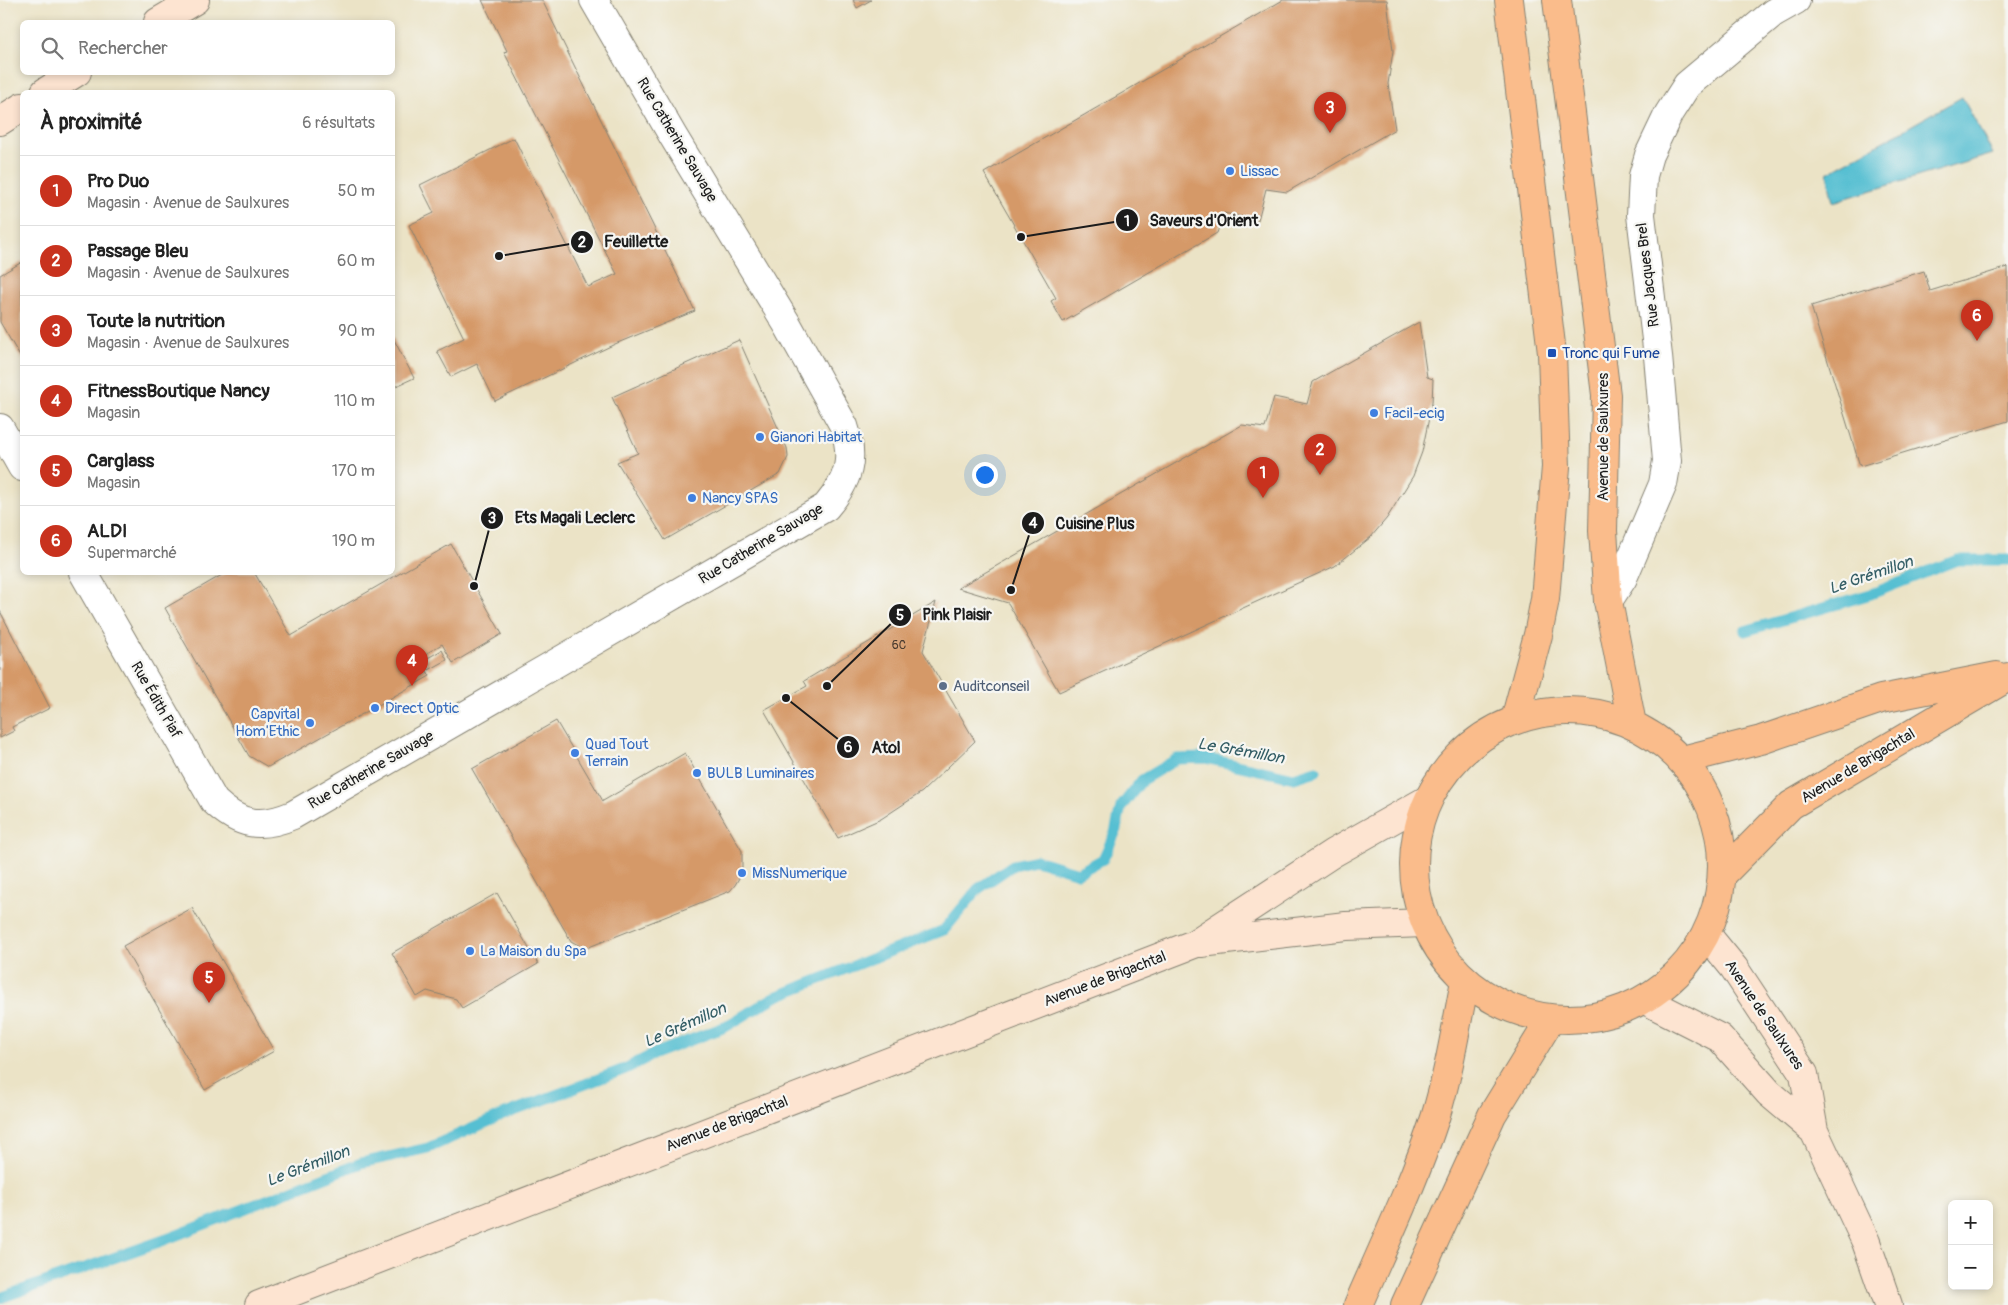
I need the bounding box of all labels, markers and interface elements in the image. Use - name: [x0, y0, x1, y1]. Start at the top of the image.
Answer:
- search box: [20, 20, 395, 75]
- icon: search: [38, 34, 66, 62]
- text: Rechercher: [78, 36, 168, 60]
- street label: Rue Catherine Sauvage: [632, 74, 722, 206]
- pin: 3: [1314, 92, 1346, 133]
- text: À proximité: [40, 109, 143, 136]
- text: 6 résultats: [302, 113, 375, 133]
- place label: Lissac: [1240, 162, 1280, 181]
- marker: Lissac: [1224, 165, 1236, 177]
- text: Pro Duo: [87, 169, 149, 193]
- text: 1: [53, 181, 59, 201]
- text: 50 m: [338, 181, 375, 201]
- text: Magasin · Avenue de Saulxures: [87, 193, 289, 213]
- callout: Saveurs d'Orient: [1115, 205, 1268, 236]
- text: Saveurs d'Orient: [1150, 211, 1259, 231]
- text: 1: [1124, 212, 1130, 231]
- street label: Rue Jacques Brel: [1632, 222, 1664, 328]
- callout: Feuillette: [569, 226, 679, 257]
- text: Feuillette: [604, 232, 669, 252]
- text: 2: [578, 233, 586, 252]
- text: Passage Bleu: [87, 239, 189, 263]
- text: 2: [52, 251, 60, 271]
- text: 60 m: [337, 251, 375, 271]
- text: Magasin · Avenue de Saulxures: [87, 263, 289, 283]
- pin: 6: [1961, 300, 1993, 341]
- text: Toute la nutrition: [87, 309, 225, 333]
- text: 3: [52, 321, 60, 341]
- text: 90 m: [338, 321, 375, 341]
- text: Magasin · Avenue de Saulxures: [87, 333, 289, 353]
- place label: Tronc qui Fume: [1562, 344, 1660, 363]
- marker: Tronc qui Fume: [1546, 347, 1558, 359]
- street label: Avenue de Saulxures: [1594, 373, 1613, 501]
- text: FitnessBoutique Nancy: [87, 379, 270, 403]
- text: 4: [51, 391, 61, 411]
- text: 110 m: [334, 391, 375, 411]
- text: Magasin: [87, 403, 140, 423]
- place label: Facil-ecig: [1384, 404, 1445, 423]
- marker: Facil-ecig: [1368, 407, 1380, 419]
- place label: Gianori Habitat: [770, 428, 863, 447]
- marker: Gianori Habitat: [754, 431, 766, 443]
- pin: 2: [1304, 434, 1336, 475]
- text: Carglass: [87, 449, 154, 473]
- pin: 1: [1247, 457, 1279, 498]
- text: 5: [52, 461, 60, 481]
- text: 170 m: [332, 461, 375, 481]
- your location: [972, 462, 998, 488]
- text: Magasin: [87, 473, 140, 493]
- place label: Nancy SPAS: [702, 489, 778, 508]
- marker: Nancy SPAS: [686, 492, 698, 504]
- street label: Rue Catherine Sauvage: [695, 499, 827, 589]
- callout: Ets Magali Leclerc: [480, 502, 645, 533]
- callout: Cuisine Plus: [1020, 507, 1144, 538]
- text: Ets Magali Leclerc: [515, 508, 635, 528]
- text: 3: [488, 509, 496, 528]
- text: 4: [1029, 514, 1038, 533]
- text: Cuisine Plus: [1056, 514, 1135, 534]
- text: ALDI: [87, 519, 127, 543]
- text: 6: [51, 531, 61, 551]
- text: 190 m: [332, 531, 375, 551]
- text: Supermarché: [87, 543, 177, 563]
- water label: Le Grémillon: [1826, 551, 1916, 599]
- callout: Pink Plaisir: [888, 599, 1002, 630]
- text: Pink Plaisir: [922, 605, 992, 625]
- text: 5: [896, 606, 904, 625]
- house number: 6C: [892, 638, 906, 653]
- pin: 4: [396, 645, 428, 686]
- street label: Rue Édith Piaf: [126, 658, 186, 742]
- place label: Auditconseil: [953, 677, 1030, 696]
- marker: Auditconseil: [937, 680, 949, 692]
- place label: Direct Optic: [385, 699, 460, 718]
- marker: Direct Optic: [369, 702, 381, 714]
- place label: Capvital Hom'Ethic: [235, 705, 300, 741]
- marker: Capvital Hom'Ethic: [304, 717, 316, 729]
- street label: Avenue de Brigachtal: [1797, 724, 1919, 808]
- street label: Rue Catherine Sauvage: [305, 726, 438, 814]
- callout: Atol: [836, 732, 910, 763]
- water label: Le Grémillon: [1196, 734, 1287, 769]
- place label: Quad Tout Terrain: [585, 735, 650, 771]
- text: 6: [844, 738, 853, 757]
- text: Atol: [871, 738, 901, 758]
- marker: Quad Tout Terrain: [569, 747, 581, 759]
- place label: BULB Luminaires: [707, 764, 815, 783]
- marker: BULB Luminaires: [691, 767, 703, 779]
- place label: MissNumerique: [752, 864, 847, 883]
- marker: MissNumerique: [736, 867, 748, 879]
- place label: La Maison du Spa: [480, 942, 586, 961]
- marker: La Maison du Spa: [464, 945, 476, 957]
- street label: Avenue de Brigachtal: [1041, 947, 1169, 1011]
- street label: Avenue de Saulxures: [1720, 957, 1808, 1074]
- pin: 5: [193, 962, 225, 1003]
- water label: Le Grémillon: [641, 998, 730, 1052]
- street label: Avenue de Brigachtal: [663, 1092, 791, 1156]
- water label: Le Grémillon: [264, 1141, 353, 1191]
- map controls: [1948, 1200, 1993, 1290]
- button: +: [1948, 1200, 1993, 1245]
- button: −: [1948, 1245, 1993, 1290]

